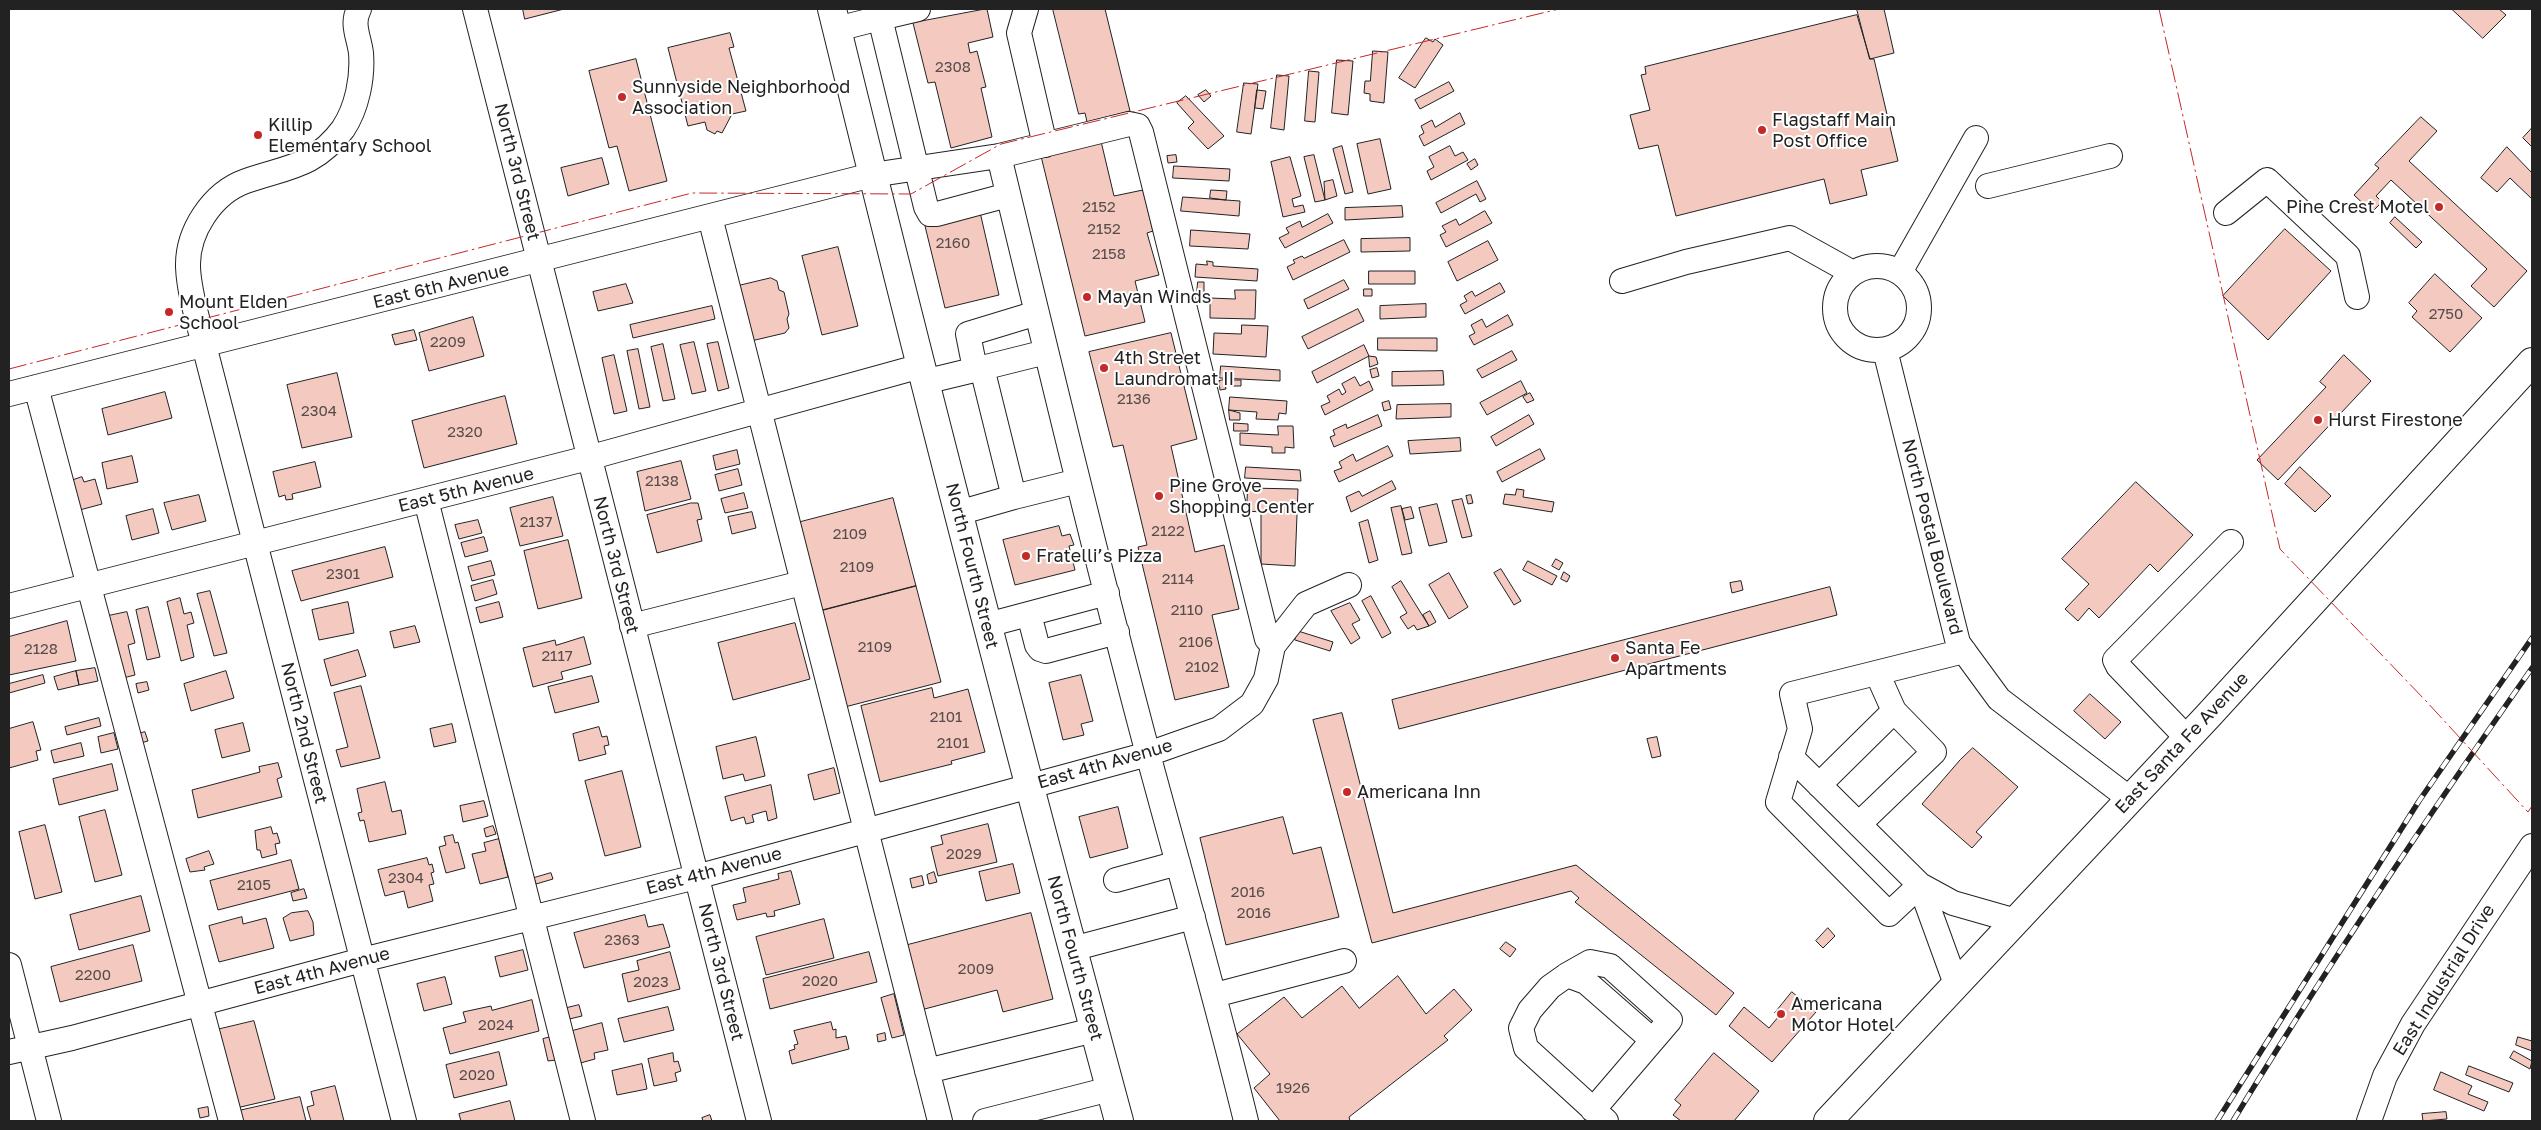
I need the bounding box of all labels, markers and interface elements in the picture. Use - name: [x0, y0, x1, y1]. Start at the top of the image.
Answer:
- house number: 2308: [935, 58, 971, 76]
- place label: Sunnyside Neighborhood Association: [632, 76, 850, 118]
- marker: Sunnyside Neighborhood Association: [616, 91, 628, 103]
- street label: North 3rd Street: [489, 101, 545, 243]
- place label: Flagstaff Main Post Office: [1772, 109, 1896, 152]
- place label: Killip Elementary School: [268, 114, 432, 156]
- marker: Flagstaff Main Post Office: [1756, 124, 1768, 136]
- marker: Killip Elementary School: [252, 129, 264, 141]
- place label: Pine Crest Motel: [2286, 196, 2429, 218]
- house number: 2152: [1082, 198, 1116, 216]
- marker: Pine Crest Motel: [2433, 201, 2445, 213]
- house number: 2152: [1087, 220, 1121, 238]
- house number: 2160: [936, 234, 970, 252]
- house number: 2158: [1092, 245, 1126, 263]
- street label: East 6th Avenue: [371, 259, 511, 313]
- place label: Mayan Winds: [1097, 286, 1211, 308]
- place label: Mount Elden School: [179, 291, 288, 334]
- marker: Mayan Winds: [1081, 291, 1093, 303]
- house number: 2750: [2429, 305, 2463, 323]
- marker: Mount Elden School: [163, 306, 175, 318]
- house number: 2209: [430, 333, 466, 351]
- place label: 4th Street Laundromat II: [1114, 347, 1234, 389]
- marker: 4th Street Laundromat II: [1098, 362, 1110, 374]
- house number: 2136: [1117, 390, 1151, 408]
- house number: 2304: [301, 402, 337, 420]
- place label: Hurst Firestone: [2328, 409, 2463, 431]
- marker: Hurst Firestone: [2312, 414, 2324, 426]
- house number: 2320: [447, 423, 483, 441]
- street label: North Postal Boulevard: [1897, 437, 1967, 637]
- street label: East 5th Avenue: [396, 463, 536, 517]
- house number: 2138: [645, 472, 679, 490]
- place label: Pine Grove Shopping Center: [1169, 475, 1314, 518]
- street label: North Fourth Street: [941, 481, 1003, 651]
- marker: Pine Grove Shopping Center: [1153, 490, 1165, 502]
- street label: North 3rd Street: [588, 494, 644, 636]
- house number: 2137: [520, 513, 552, 531]
- house number: 2122: [1151, 522, 1185, 540]
- house number: 2109: [833, 525, 867, 543]
- place label: Fratelli’s Pizza: [1036, 545, 1162, 567]
- marker: Fratelli’s Pizza: [1020, 550, 1032, 562]
- house number: 2109: [840, 558, 874, 576]
- house number: 2301: [326, 565, 360, 583]
- house number: 2114: [1162, 570, 1194, 588]
- house number: 2110: [1171, 601, 1203, 619]
- house number: 2106: [1179, 633, 1213, 651]
- place label: Santa Fe Apartments: [1625, 637, 1727, 680]
- house number: 2109: [858, 638, 892, 656]
- house number: 2128: [24, 640, 58, 658]
- house number: 2117: [541, 647, 573, 665]
- marker: Santa Fe Apartments: [1609, 652, 1621, 664]
- house number: 2102: [1185, 658, 1219, 676]
- street label: North 2nd Street: [276, 660, 332, 806]
- street label: East Santa Fe Avenue: [2111, 668, 2253, 818]
- house number: 2101: [930, 708, 962, 726]
- house number: 2101: [937, 734, 969, 752]
- street label: East 4th Avenue: [1035, 734, 1175, 794]
- place label: Americana Inn: [1357, 781, 1481, 803]
- marker: Americana Inn: [1341, 786, 1353, 798]
- street label: East 4th Avenue: [644, 843, 784, 899]
- house number: 2029: [946, 845, 982, 863]
- house number: 2304: [388, 869, 424, 887]
- street label: North Fourth Street: [1043, 873, 1107, 1043]
- house number: 2105: [237, 876, 271, 894]
- house number: 2016: [1231, 883, 1265, 901]
- street label: East Industrial Drive: [2389, 900, 2499, 1060]
- street label: North 3rd Street: [693, 901, 749, 1043]
- house number: 2016: [1237, 904, 1271, 922]
- house number: 2363: [604, 931, 640, 949]
- street label: East 4th Avenue: [252, 943, 392, 999]
- house number: 2009: [958, 960, 994, 978]
- house number: 2200: [75, 966, 111, 984]
- house number: 2020: [802, 972, 838, 990]
- house number: 2023: [633, 973, 669, 991]
- place label: Americana Motor Hotel: [1791, 993, 1895, 1036]
- marker: Americana Motor Hotel: [1775, 1008, 1787, 1020]
- house number: 2024: [478, 1016, 514, 1034]
- house number: 2020: [459, 1066, 495, 1084]
- house number: 1926: [1276, 1079, 1310, 1097]

